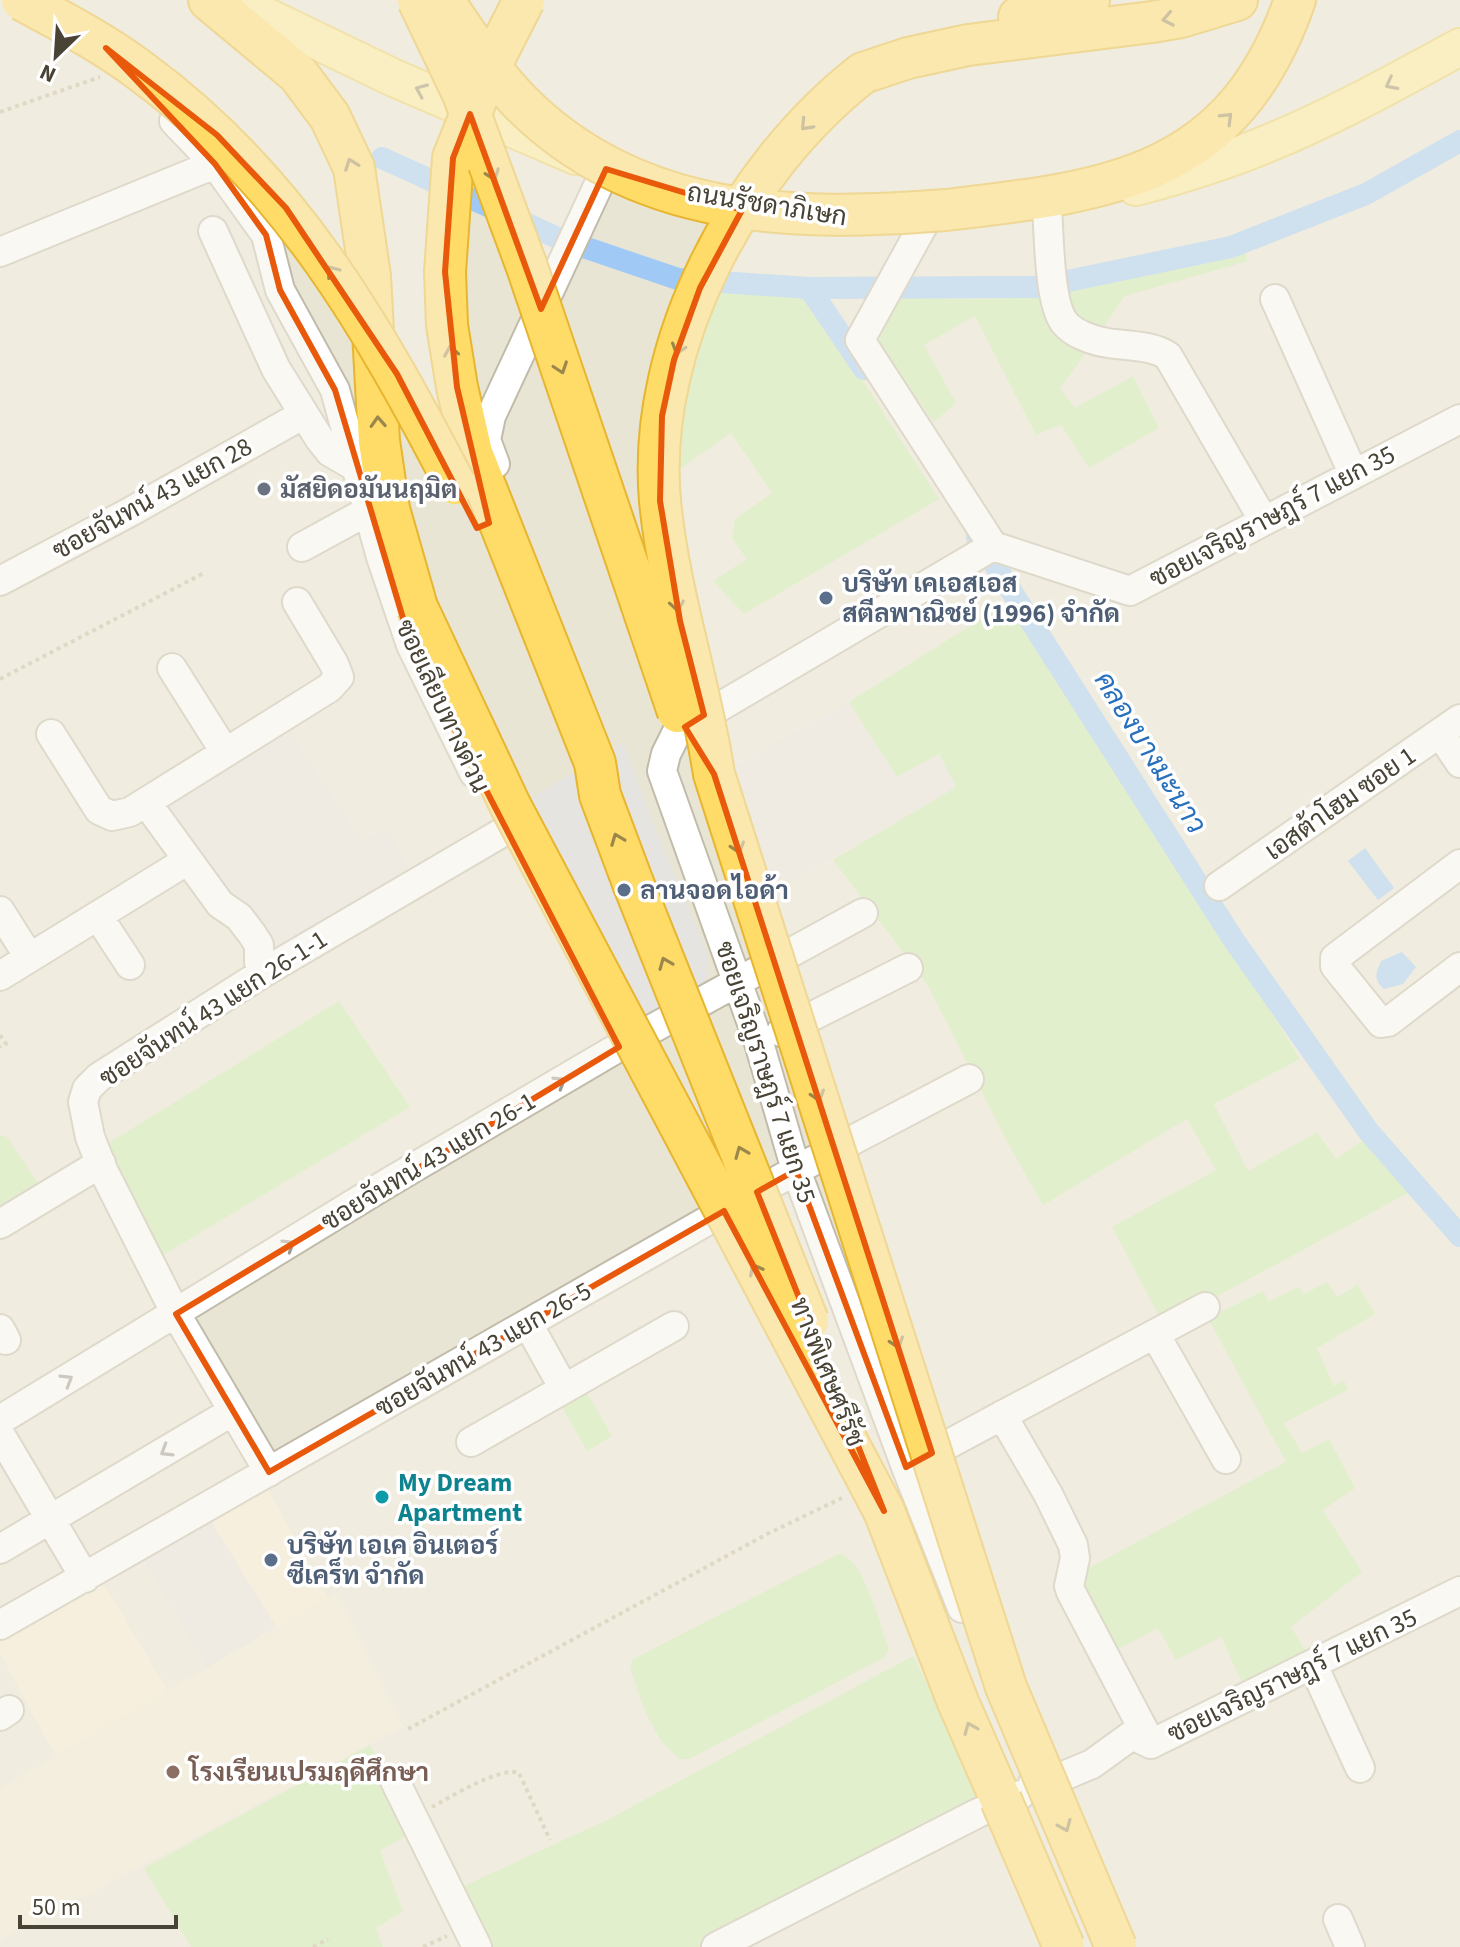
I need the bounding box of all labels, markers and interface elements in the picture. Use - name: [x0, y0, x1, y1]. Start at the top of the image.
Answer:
- one-way arrow: [1162, 10, 1175, 27]
- north arrow: [16, 16, 96, 96]
- text: N: [35, 56, 61, 91]
- one-way arrow: [1385, 75, 1400, 90]
- one-way arrow: [415, 84, 429, 100]
- one-way arrow: [1218, 112, 1232, 127]
- one-way arrow: [801, 116, 815, 131]
- one-way arrow: [344, 158, 360, 172]
- one-way arrow: [483, 167, 499, 181]
- street label: ถนนรัชดาภิเษก: [684, 174, 849, 235]
- one-way arrow: [327, 265, 342, 280]
- one-way arrow: [671, 342, 687, 356]
- one-way arrow: [443, 344, 460, 358]
- one-way arrow: [551, 360, 567, 374]
- one-way arrow: [370, 415, 387, 428]
- street label: ซอยจันทน์ 43 แยก 28: [46, 428, 259, 569]
- street label: ซอยเจริญราษฎร์ 7 แยก 35: [1143, 436, 1402, 597]
- place label: มัสยิดอมันนฤมิต: [280, 471, 457, 508]
- marker: มัสยิดอมันนฤมิต: [255, 480, 273, 498]
- place label: บริษัท เคเอสเอส สตีลพาณิชย์ (1996) จำกัด: [842, 565, 1120, 632]
- marker: บริษัท เคเอสเอส สตีลพาณิชย์ (1996) จำกัด: [817, 589, 835, 607]
- one-way arrow: [668, 599, 685, 613]
- street label: ซอยเลียบทางด่วน: [386, 613, 499, 799]
- water label: คลองบางมะนาว: [1084, 664, 1216, 841]
- street label: เอสต้าโฮม ซอย 1: [1257, 738, 1423, 869]
- one-way arrow: [610, 833, 627, 847]
- one-way arrow: [728, 840, 744, 854]
- place label: ลานจอดไอด้า: [640, 872, 789, 909]
- marker: ลานจอดไอด้า: [615, 881, 633, 899]
- street label: ซอยจันทน์ 43 แยก 26-1-1: [92, 921, 334, 1096]
- street label: ซอยเจริญราษฎร์ 7 แยก 35: [706, 936, 825, 1208]
- one-way arrow: [658, 957, 675, 971]
- one-way arrow: [551, 1076, 566, 1092]
- street label: ซอยจันทน์ 43 แยก 26-1: [314, 1083, 542, 1240]
- one-way arrow: [808, 1088, 824, 1102]
- one-way arrow: [734, 1146, 750, 1160]
- one-way arrow: [280, 1239, 295, 1254]
- one-way arrow: [750, 1263, 765, 1277]
- street label: ซอยจันทน์ 43 แยก 26-5: [368, 1272, 598, 1426]
- street label: ทางพิเศษศรีรัช: [781, 1292, 874, 1452]
- one-way arrow: [888, 1336, 904, 1350]
- one-way arrow: [58, 1374, 73, 1389]
- one-way arrow: [160, 1441, 175, 1457]
- place label: My Dream Apartment: [397, 1464, 522, 1531]
- marker: My Dream Apartment: [373, 1488, 391, 1506]
- place label: บริษัท เอเค อินเตอร์ ซีเคร็ท จำกัด: [287, 1527, 500, 1594]
- marker: บริษัท เอเค อินเตอร์ ซีเคร็ท จำกัด: [262, 1551, 280, 1569]
- street label: ซอยเจริญราษฎร์ 7 แยก 35: [1161, 1599, 1423, 1752]
- one-way arrow: [963, 1722, 979, 1736]
- place label: โรงเรียนเปรมฤดีศึกษา: [187, 1754, 429, 1791]
- marker: โรงเรียนเปรมฤดีศึกษา: [164, 1763, 182, 1781]
- one-way arrow: [1056, 1818, 1072, 1832]
- scale bar: [20, 1879, 176, 1929]
- text: 50 m: [32, 1890, 81, 1925]

